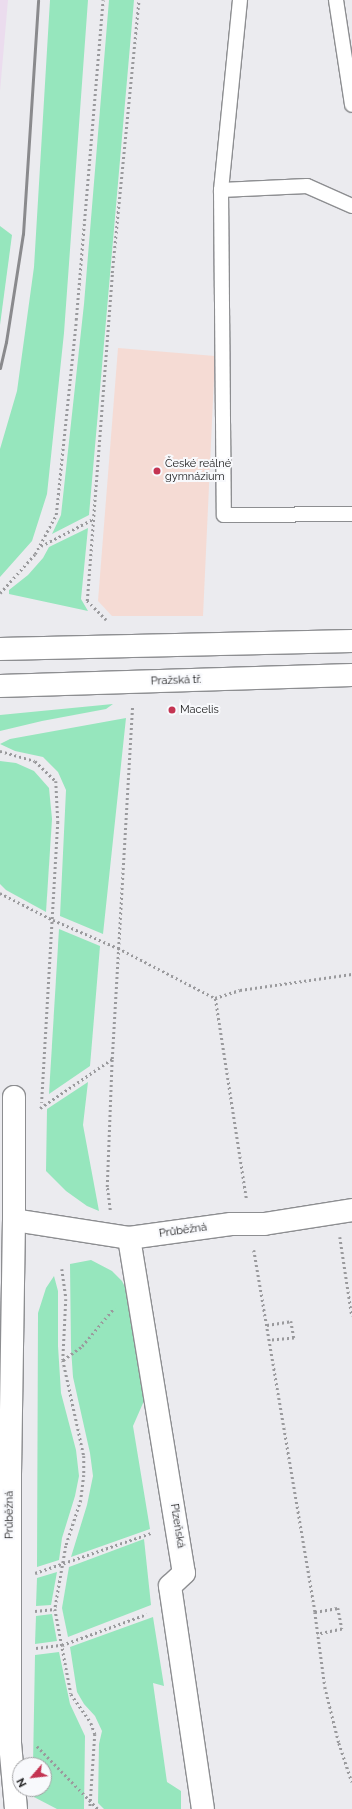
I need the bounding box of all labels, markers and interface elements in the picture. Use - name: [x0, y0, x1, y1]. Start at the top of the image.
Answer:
- place label: České reálné gymnázium: [165, 458, 231, 484]
- marker: České reálné gymnázium: [152, 466, 162, 476]
- street label: Pražská tř.: [151, 674, 201, 688]
- place label: Macelis: [180, 703, 219, 717]
- marker: Macelis: [167, 705, 177, 715]
- street label: Průběžná: [158, 1221, 208, 1241]
- street label: Průběžná: [3, 1491, 17, 1539]
- street label: Plzeňská: [167, 1503, 187, 1549]
- north arrow: [12, 1757, 52, 1797]
- text: N: [14, 1776, 30, 1789]

